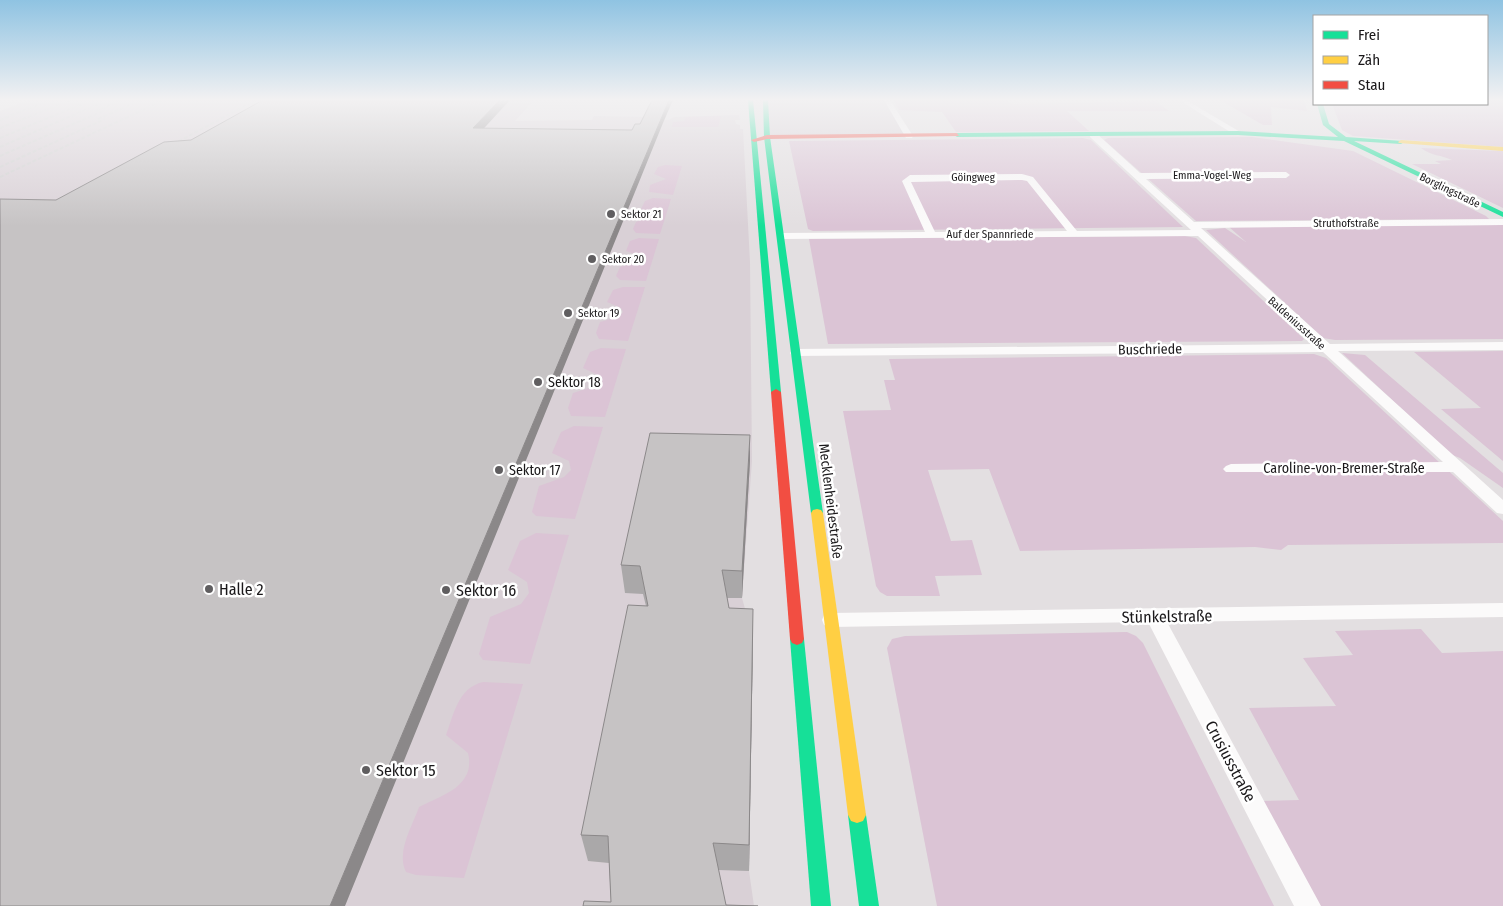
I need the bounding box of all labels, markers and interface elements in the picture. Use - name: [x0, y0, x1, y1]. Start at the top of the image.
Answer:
- legend: [1313, 15, 1488, 105]
- text: Frei: [1358, 26, 1380, 44]
- text: Zäh: [1358, 51, 1380, 69]
- text: Stau: [1358, 76, 1385, 94]
- street label: Emma-Vogel-Weg: [1173, 169, 1252, 182]
- street label: Borglingstraße: [1417, 170, 1482, 211]
- street label: Göingweg: [951, 171, 996, 184]
- marker: Sektor 21: [605, 208, 617, 220]
- place label: Sektor 21: [621, 208, 662, 221]
- street label: Struthofstraße: [1313, 217, 1379, 230]
- street label: Auf der Spannriede: [947, 228, 1033, 241]
- marker: Sektor 20: [586, 253, 598, 265]
- place label: Sektor 20: [602, 253, 645, 266]
- street label: Baldeniusstraße: [1265, 294, 1328, 353]
- marker: Sektor 19: [562, 307, 574, 319]
- place label: Sektor 19: [578, 307, 619, 320]
- street label: Buschriede: [1118, 340, 1182, 359]
- place label: Sektor 18: [548, 374, 601, 391]
- marker: Sektor 18: [532, 376, 544, 388]
- street label: Mecklenheidestraße: [815, 443, 846, 560]
- street label: Caroline-von-Bremer-Straße: [1263, 460, 1425, 477]
- place label: Sektor 17: [509, 462, 561, 479]
- marker: Sektor 17: [493, 464, 505, 476]
- place label: Halle 2: [219, 580, 263, 599]
- place label: Sektor 16: [456, 581, 516, 600]
- marker: Halle 2: [203, 583, 215, 595]
- marker: Sektor 16: [440, 584, 452, 596]
- street label: Stünkelstraße: [1121, 606, 1213, 627]
- street label: Crusiusstraße: [1201, 717, 1260, 805]
- place label: Sektor 15: [376, 761, 436, 780]
- marker: Sektor 15: [360, 764, 372, 776]

